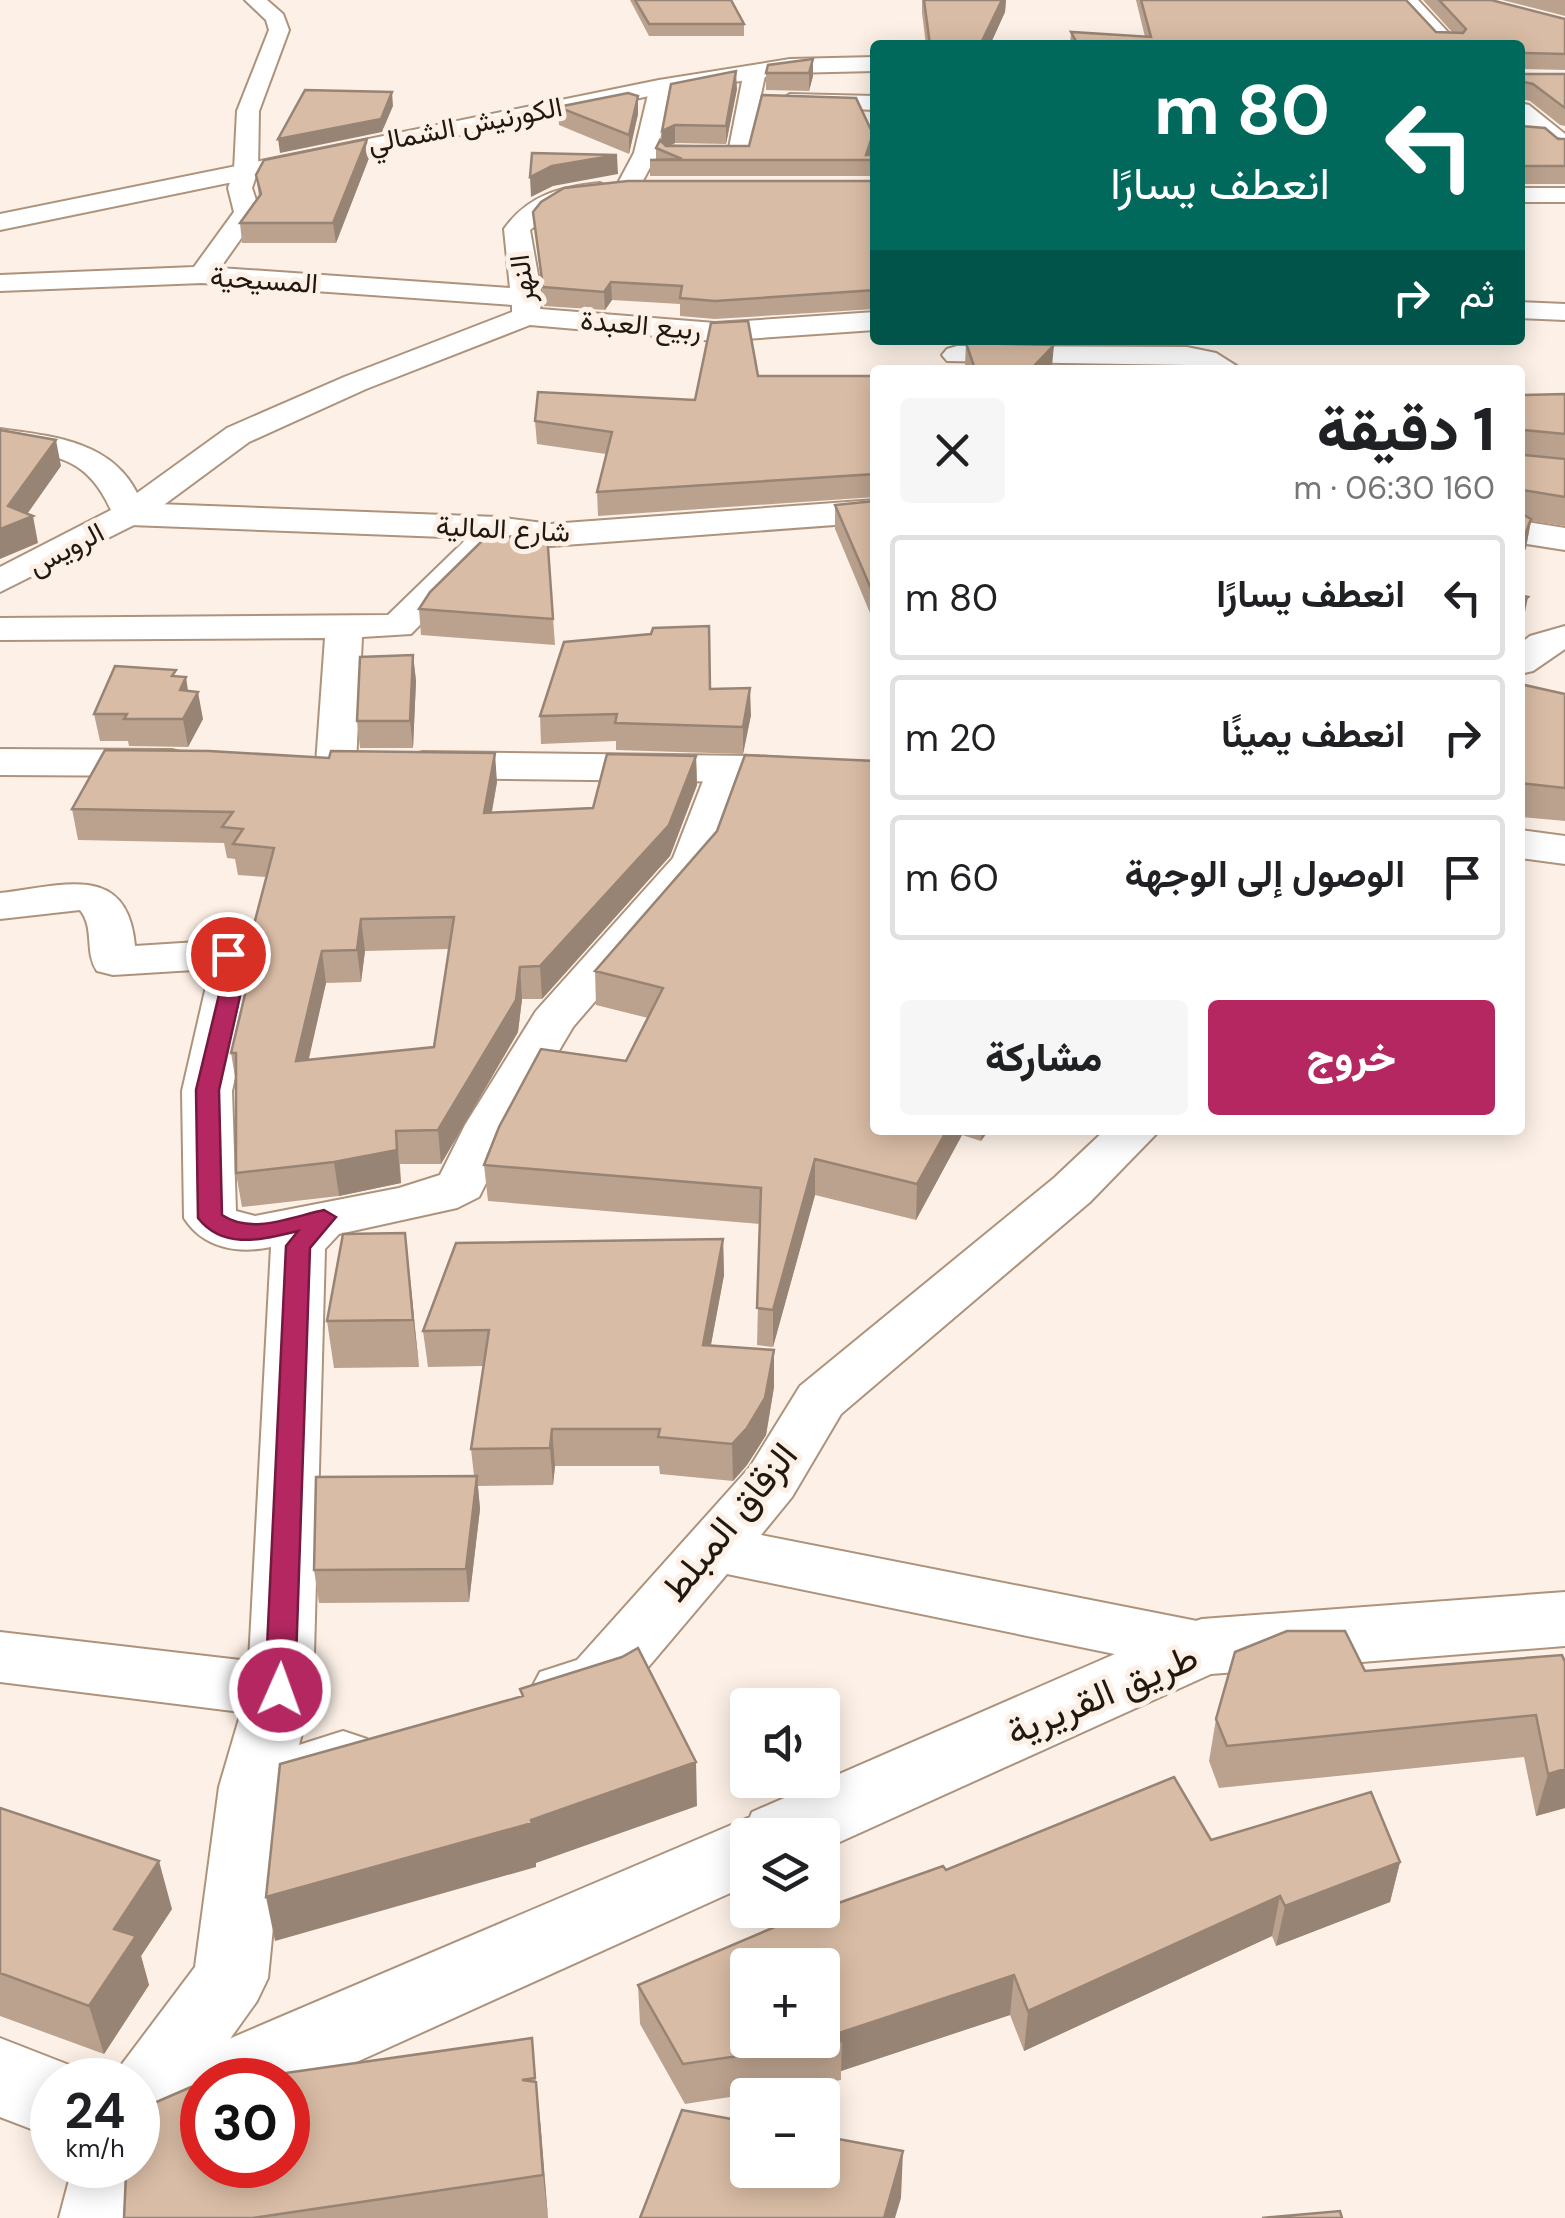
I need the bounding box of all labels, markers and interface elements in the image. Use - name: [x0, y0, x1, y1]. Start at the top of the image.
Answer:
- text: 80 m: [1154, 65, 1330, 156]
- icon: left: [1365, 80, 1495, 210]
- street label: الكورنيش الشمالي: [365, 88, 566, 166]
- text: انعطف يسارًا: [1110, 154, 1330, 213]
- street label: النهر: [501, 253, 543, 306]
- street label: المسيحية: [209, 258, 319, 302]
- text: ثم: [1459, 269, 1495, 319]
- icon: right: [1384, 270, 1439, 325]
- street label: ربيع العبدة: [579, 301, 703, 350]
- text: 1 دقيقة: [1317, 390, 1495, 469]
- button: close: [900, 398, 1005, 503]
- text: 160 m · 06:30: [1293, 467, 1495, 509]
- street label: شارع المالية: [435, 507, 571, 551]
- street label: الرويس: [22, 514, 110, 584]
- text: انعطف يسارًا: [1216, 569, 1405, 619]
- icon: left: [1435, 570, 1490, 625]
- text: 80 m: [905, 573, 998, 623]
- text: انعطف يمينًا: [1221, 709, 1405, 759]
- icon: right: [1435, 710, 1490, 765]
- text: 20 m: [905, 713, 996, 763]
- text: الوصول إلى الوجهة: [1124, 849, 1405, 899]
- icon: arrive: [1435, 850, 1490, 905]
- text: 60 m: [905, 853, 999, 903]
- pin: [186, 912, 271, 997]
- icon: arrive: [201, 927, 256, 982]
- button: مشاركة: [900, 1000, 1188, 1115]
- button: خروج: [1208, 1000, 1495, 1115]
- street label: الزقاق المبلط: [649, 1432, 809, 1612]
- street label: طريق القريرية: [999, 1631, 1205, 1757]
- position arrow: [228, 1638, 332, 1742]
- map controls: [730, 1688, 840, 2188]
- button: sound: [730, 1688, 840, 1798]
- button: layers: [730, 1818, 840, 1928]
- button: +: [730, 1948, 840, 2058]
- speed limit sign: 30: [180, 2058, 310, 2188]
- text: 24: [65, 2078, 126, 2144]
- button: −: [730, 2078, 840, 2188]
- text: km/h: [65, 2132, 125, 2165]

